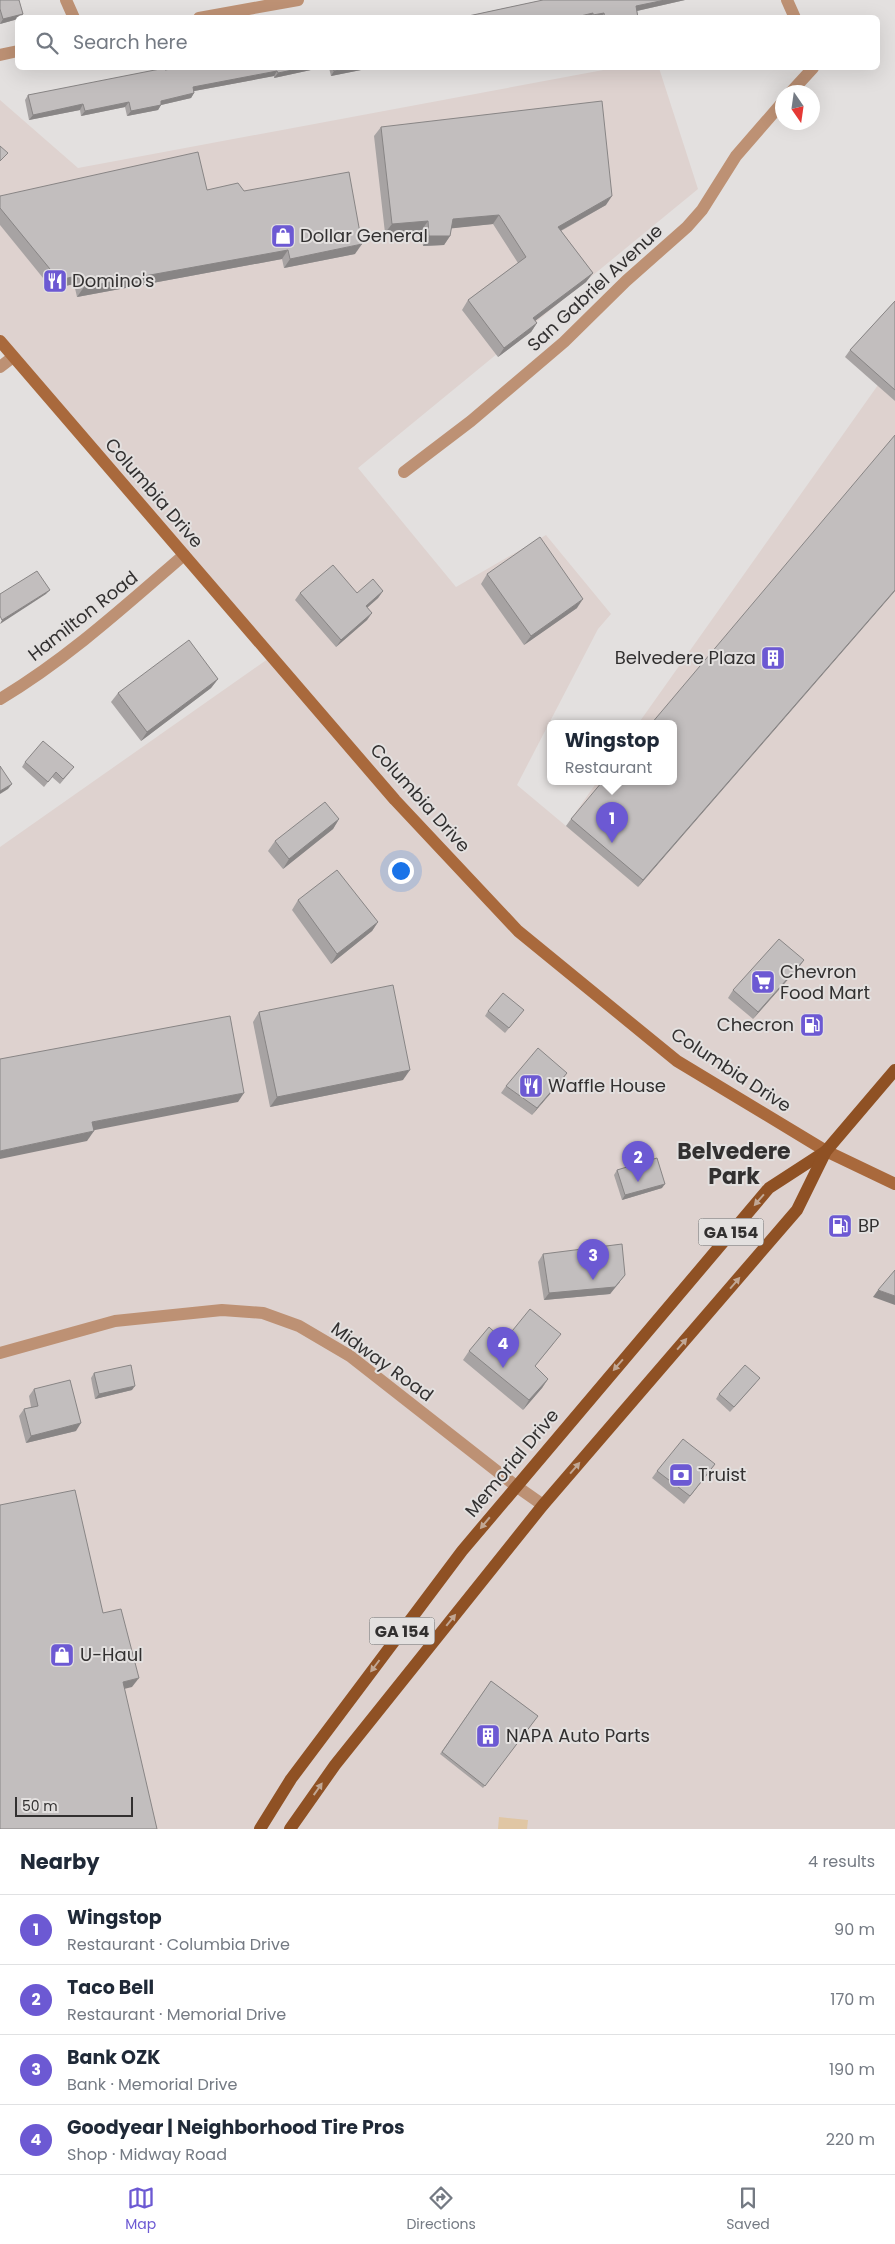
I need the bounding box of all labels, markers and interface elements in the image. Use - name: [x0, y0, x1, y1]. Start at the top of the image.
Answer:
- search box: [15, 15, 880, 70]
- icon: search: [33, 29, 61, 57]
- text: Search here: [73, 29, 187, 56]
- north arrow: [775, 85, 820, 130]
- street label: San Gabriel Avenue: [522, 218, 668, 357]
- shop icon: Dollar General: [270, 223, 296, 249]
- place label: Dollar General: [300, 223, 428, 248]
- restaurant icon: Domino's: [42, 268, 68, 294]
- place label: Domino's: [72, 268, 155, 293]
- street label: Columbia Drive: [99, 432, 209, 553]
- street label: Hamilton Road: [23, 565, 143, 666]
- place label: Belvedere Plaza: [615, 645, 756, 670]
- building icon: Belvedere Plaza: [760, 645, 786, 671]
- popup: [547, 720, 677, 785]
- text: Wingstop: [565, 727, 659, 754]
- street label: Columbia Drive: [365, 738, 476, 858]
- text: Restaurant: [565, 756, 652, 779]
- pin: 1: [596, 802, 628, 843]
- your location: [388, 858, 414, 884]
- place label: Chevron Food Mart: [780, 959, 870, 1005]
- supermarket icon: Chevron Food Mart: [750, 969, 776, 995]
- place label: Checron: [717, 1012, 794, 1037]
- fuel station icon: Checron: [799, 1012, 825, 1038]
- street label: Columbia Drive: [666, 1021, 796, 1118]
- restaurant icon: Waffle House: [518, 1073, 544, 1099]
- place label: Waffle House: [548, 1073, 666, 1098]
- district label: Belvedere Park: [677, 1136, 791, 1192]
- pin: 2: [622, 1141, 654, 1182]
- one-way arrow: [753, 1193, 765, 1205]
- fuel station icon: BP: [827, 1213, 853, 1239]
- place label: BP: [858, 1213, 879, 1238]
- road number: GA 154: [698, 1218, 764, 1246]
- pin: 3: [577, 1239, 609, 1280]
- one-way arrow: [729, 1277, 741, 1289]
- street label: Midway Road: [326, 1316, 438, 1407]
- pin: 4: [487, 1327, 519, 1368]
- one-way arrow: [677, 1338, 688, 1351]
- one-way arrow: [612, 1358, 624, 1370]
- street label: Memorial Drive: [459, 1403, 564, 1522]
- one-way arrow: [569, 1462, 580, 1474]
- bank icon: Truist: [668, 1462, 694, 1488]
- place label: Truist: [698, 1462, 746, 1487]
- one-way arrow: [479, 1517, 490, 1530]
- one-way arrow: [445, 1614, 456, 1627]
- road number: GA 154: [370, 1618, 434, 1644]
- shop icon: U-Haul: [49, 1642, 75, 1668]
- place label: U-Haul: [80, 1642, 143, 1667]
- one-way arrow: [370, 1659, 381, 1672]
- building icon: NAPA Auto Parts: [475, 1723, 501, 1749]
- place label: NAPA Auto Parts: [506, 1723, 650, 1748]
- one-way arrow: [313, 1782, 323, 1796]
- scale bar: [15, 1794, 132, 1817]
- text: 50 m: [22, 1796, 58, 1816]
- text: Nearby: [20, 1847, 100, 1876]
- text: 4 results: [808, 1850, 875, 1873]
- text: Wingstop: [67, 1904, 162, 1931]
- text: 1: [33, 1918, 39, 1941]
- text: 90 m: [834, 1918, 875, 1941]
- text: Restaurant · Columbia Drive: [67, 1933, 290, 1956]
- text: Taco Bell: [67, 1974, 154, 2001]
- text: 2: [31, 1988, 41, 2011]
- text: 170 m: [830, 1988, 875, 2011]
- text: Restaurant · Memorial Drive: [67, 2003, 286, 2026]
- text: Bank OZK: [67, 2044, 161, 2071]
- text: 3: [31, 2058, 41, 2081]
- text: 190 m: [829, 2058, 875, 2081]
- text: Bank · Memorial Drive: [67, 2073, 238, 2096]
- text: Goodyear | Neighborhood Tire Pros: [67, 2114, 405, 2141]
- text: 4: [31, 2128, 41, 2151]
- text: 220 m: [826, 2128, 875, 2151]
- text: Shop · Midway Road: [67, 2143, 227, 2166]
- tab: Map: [125, 2184, 156, 2235]
- tab: Directions: [406, 2184, 476, 2235]
- tab: Saved: [726, 2184, 770, 2235]

